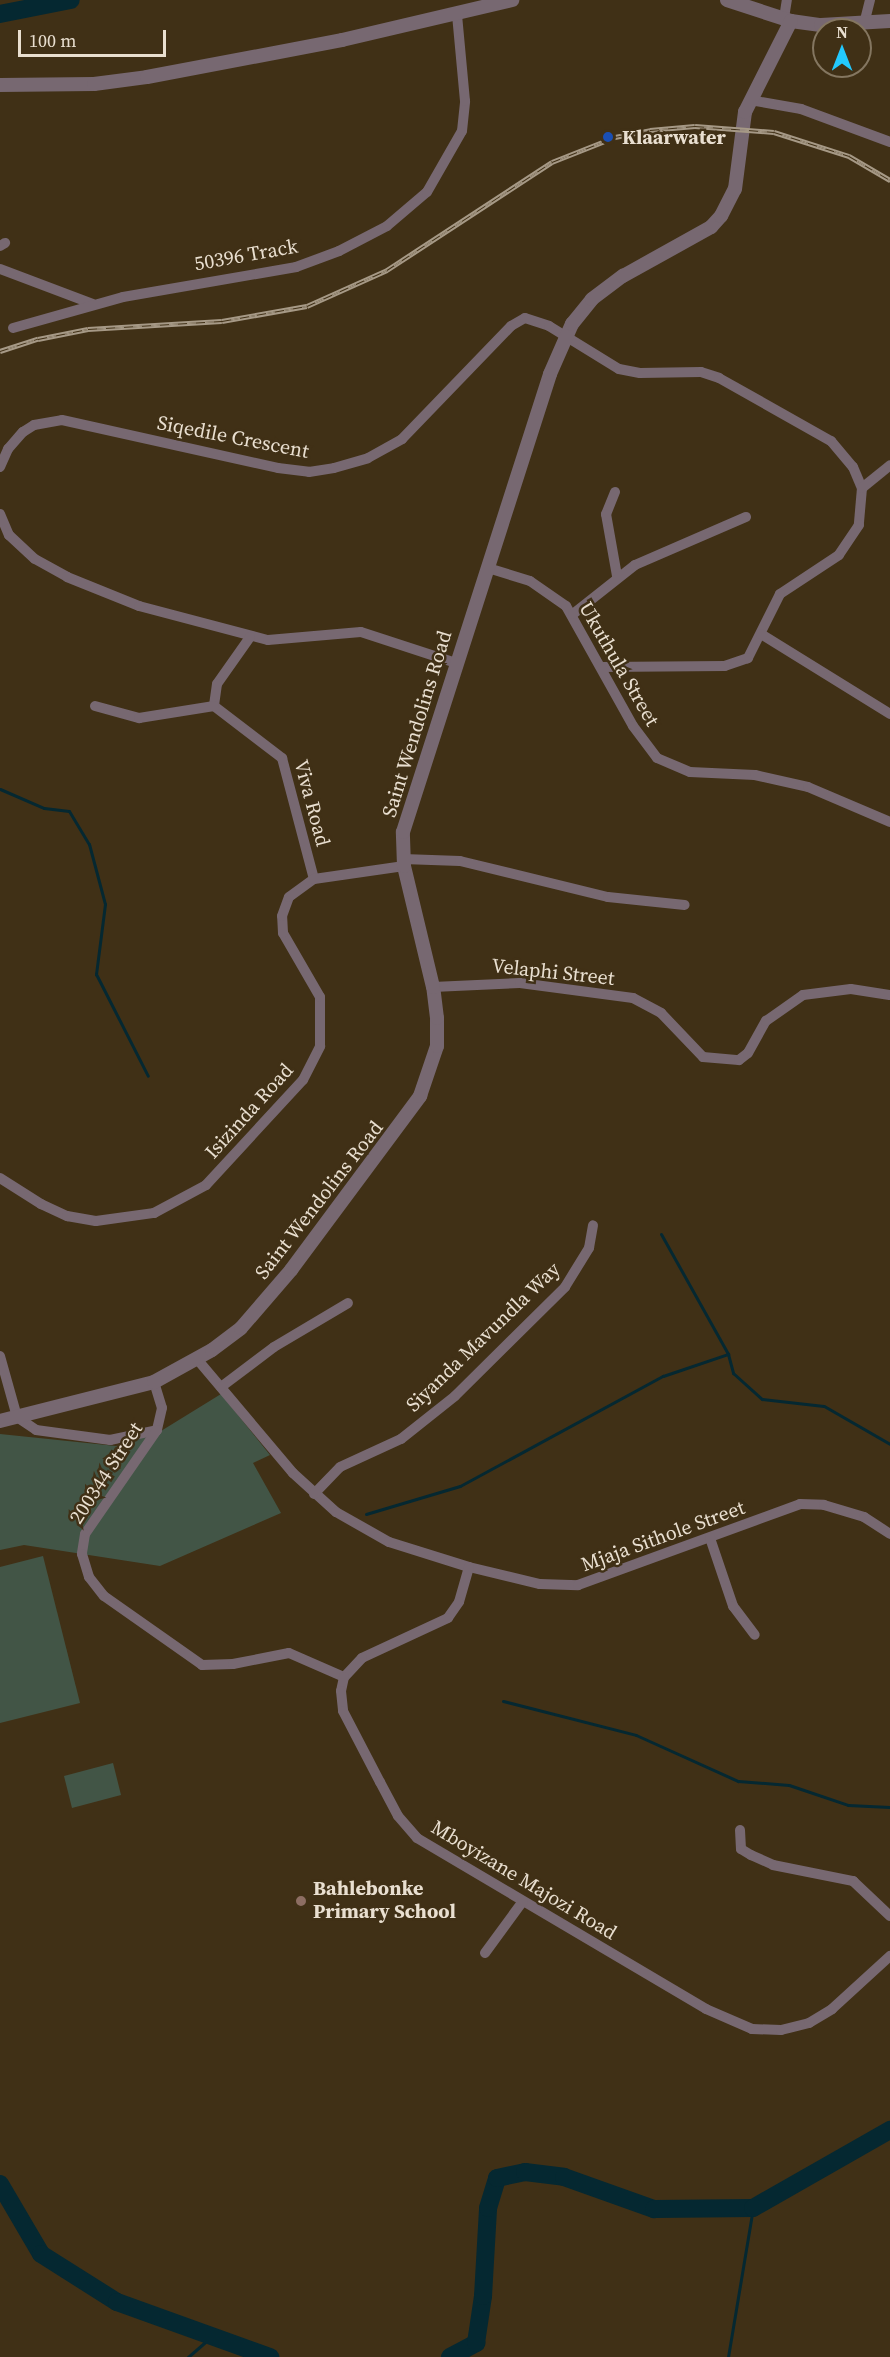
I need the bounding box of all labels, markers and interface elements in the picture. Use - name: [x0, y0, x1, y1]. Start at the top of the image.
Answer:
- scale bar: [21, 18, 170, 56]
- north arrow: [812, 18, 872, 78]
- text: N: [836, 21, 848, 43]
- text: 100 m: [29, 28, 76, 53]
- place label: Klaarwater: [622, 125, 726, 149]
- marker: Klaarwater: [599, 128, 617, 146]
- street label: 50396 Track: [192, 234, 300, 276]
- street label: Siqedile Crescent: [155, 411, 311, 463]
- street label: Ukuthula Street: [574, 598, 664, 730]
- street label: Saint Wendolins Road: [377, 627, 457, 821]
- street label: Viva Road: [289, 757, 335, 849]
- street label: Velaphi Street: [490, 954, 616, 990]
- street label: Isizinda Road: [200, 1058, 298, 1164]
- street label: Saint Wendolins Road: [250, 1116, 388, 1284]
- street label: Siyanda Mavundla Way: [401, 1257, 565, 1417]
- street label: 200344 Street: [64, 1418, 148, 1528]
- street label: Mjaja Sithole Street: [578, 1495, 748, 1577]
- street label: Mboyizane Majozi Road: [427, 1815, 621, 1945]
- place label: Bahlebonke Primary School: [313, 1877, 456, 1924]
- marker: Bahlebonke Primary School: [294, 1894, 308, 1908]

